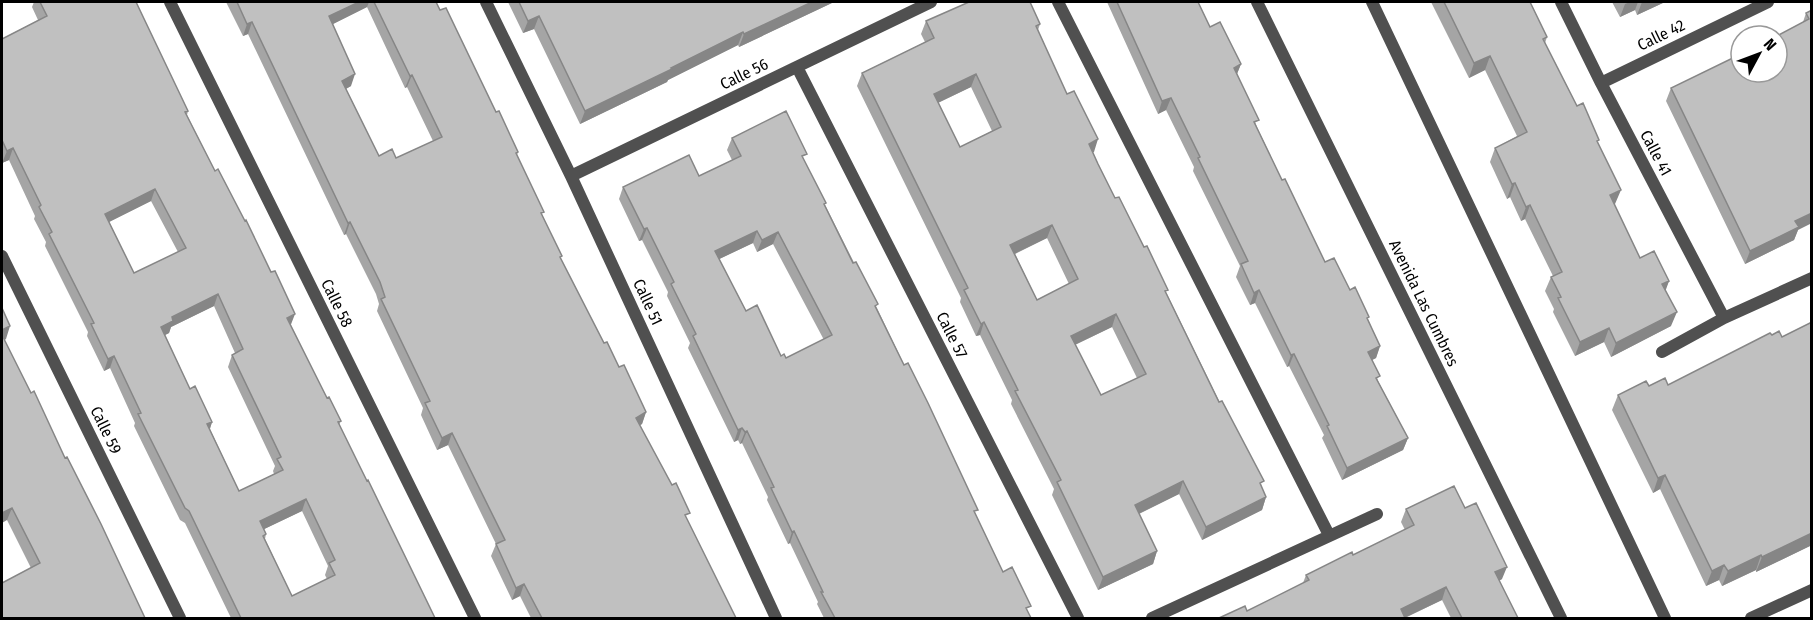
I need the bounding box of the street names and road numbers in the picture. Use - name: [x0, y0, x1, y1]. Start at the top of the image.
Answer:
- street label: Calle 42: [1634, 15, 1688, 55]
- street label: Calle 56: [717, 54, 771, 94]
- street label: Calle 41: [1636, 127, 1676, 179]
- street label: Avenida Las Cumbres: [1385, 237, 1463, 369]
- street label: Calle 58: [317, 276, 357, 330]
- street label: Calle 51: [629, 276, 667, 328]
- street label: Calle 57: [932, 309, 972, 362]
- street label: Calle 59: [86, 403, 126, 457]

